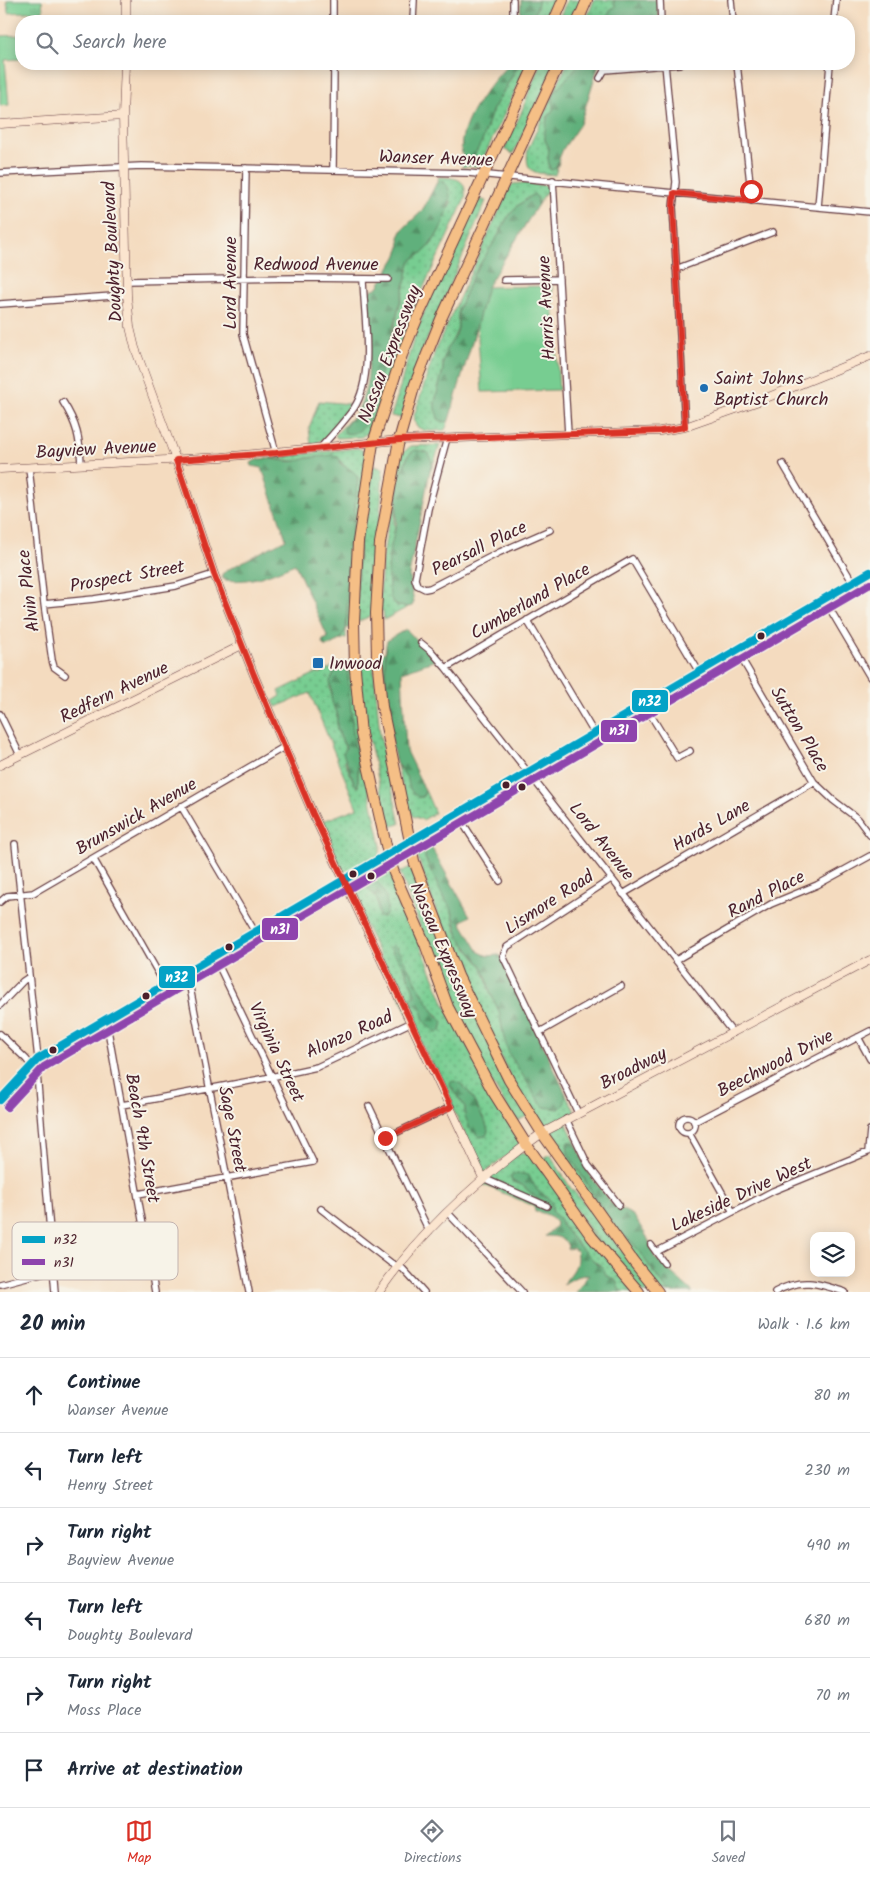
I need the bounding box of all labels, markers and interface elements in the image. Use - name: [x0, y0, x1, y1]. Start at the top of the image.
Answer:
- search box: [15, 15, 855, 70]
- text: Search here: [73, 28, 167, 58]
- icon: search: [33, 29, 61, 57]
- street label: Wanser Avenue: [378, 143, 493, 176]
- street label: Doughty Boulevard: [95, 180, 132, 323]
- route start: [740, 180, 763, 203]
- street label: Lord Avenue: [217, 236, 246, 330]
- street label: Redwood Avenue: [253, 251, 379, 280]
- street label: Harris Avenue: [530, 255, 565, 361]
- street label: Nassau Expressway: [351, 281, 430, 428]
- place label: Saint Johns Baptist Church: [714, 365, 828, 415]
- marker: Saint Johns Baptist Church: [698, 382, 710, 394]
- street label: Bayview Avenue: [35, 433, 157, 468]
- street label: Pearsall Place: [427, 514, 532, 585]
- street label: Alvin Place: [10, 548, 49, 634]
- street label: Prospect Street: [68, 553, 188, 602]
- street label: Cumberland Place: [465, 556, 596, 649]
- unlabelled marker: [756, 631, 766, 641]
- place label: Inwood: [329, 650, 383, 679]
- street label: Redfern Avenue: [55, 654, 174, 732]
- marker: Inwood: [311, 656, 325, 670]
- street label: Sutton Place: [762, 681, 836, 778]
- line badge: n32: [631, 689, 669, 713]
- text: n32: [638, 691, 662, 713]
- line badge: n31: [600, 719, 638, 743]
- text: n31: [609, 720, 630, 742]
- street label: Brunswick Avenue: [70, 771, 203, 864]
- unlabelled marker: [501, 780, 511, 790]
- unlabelled marker: [517, 782, 527, 792]
- street label: Hards Lane: [667, 792, 756, 860]
- street label: Lord Avenue: [561, 796, 641, 888]
- street label: Lismore Road: [499, 863, 601, 943]
- street label: Rand Place: [723, 863, 810, 927]
- unlabelled marker: [348, 869, 358, 879]
- unlabelled marker: [366, 871, 376, 881]
- street label: Nassau Expressway: [401, 878, 485, 1024]
- line badge: n31: [261, 917, 299, 941]
- text: n31: [270, 919, 291, 941]
- unlabelled marker: [224, 942, 234, 952]
- line badge: n32: [158, 965, 196, 989]
- text: n32: [165, 967, 189, 989]
- unlabelled marker: [141, 991, 151, 1001]
- street label: Virginia Street: [240, 998, 312, 1109]
- street label: Alonzo Road: [301, 1003, 399, 1067]
- street label: Beechwood Drive: [712, 1022, 839, 1106]
- street label: Broadway: [595, 1040, 673, 1099]
- unlabelled marker: [48, 1045, 58, 1055]
- street label: Beach 9th Street: [116, 1071, 167, 1206]
- street label: Sage Street: [209, 1084, 254, 1176]
- route end: [374, 1127, 397, 1150]
- street label: Lakeside Drive West: [666, 1150, 818, 1241]
- legend: [12, 1222, 178, 1280]
- text: n32: [54, 1229, 78, 1251]
- map controls: [810, 1232, 855, 1277]
- button: layers: [810, 1232, 855, 1277]
- text: n31: [54, 1252, 74, 1274]
- text: 20 min: [20, 1308, 85, 1341]
- text: Walk · 1.6 km: [758, 1312, 850, 1337]
- text: Continue: [67, 1368, 140, 1398]
- icon: ahead: [20, 1381, 48, 1409]
- text: 80 m: [813, 1383, 850, 1408]
- text: Wanser Avenue: [67, 1398, 168, 1423]
- text: Turn left: [67, 1443, 142, 1473]
- icon: left: [20, 1456, 48, 1484]
- text: 230 m: [804, 1458, 850, 1483]
- text: Henry Street: [67, 1473, 153, 1498]
- text: Turn right: [67, 1518, 152, 1548]
- icon: right: [20, 1531, 48, 1559]
- text: 490 m: [806, 1533, 850, 1558]
- text: Bayview Avenue: [67, 1548, 174, 1573]
- text: Turn left: [67, 1593, 142, 1623]
- icon: left: [20, 1606, 48, 1634]
- text: 680 m: [804, 1608, 850, 1633]
- text: Doughty Boulevard: [67, 1623, 192, 1648]
- text: Turn right: [67, 1668, 152, 1698]
- icon: right: [20, 1681, 48, 1709]
- text: 70 m: [815, 1683, 850, 1708]
- text: Moss Place: [67, 1698, 141, 1723]
- text: Arrive at destination: [67, 1755, 243, 1785]
- icon: arrive: [20, 1756, 48, 1784]
- tab: Map: [125, 1817, 153, 1869]
- tab: Directions: [403, 1817, 461, 1869]
- tab: Saved: [712, 1817, 745, 1869]

